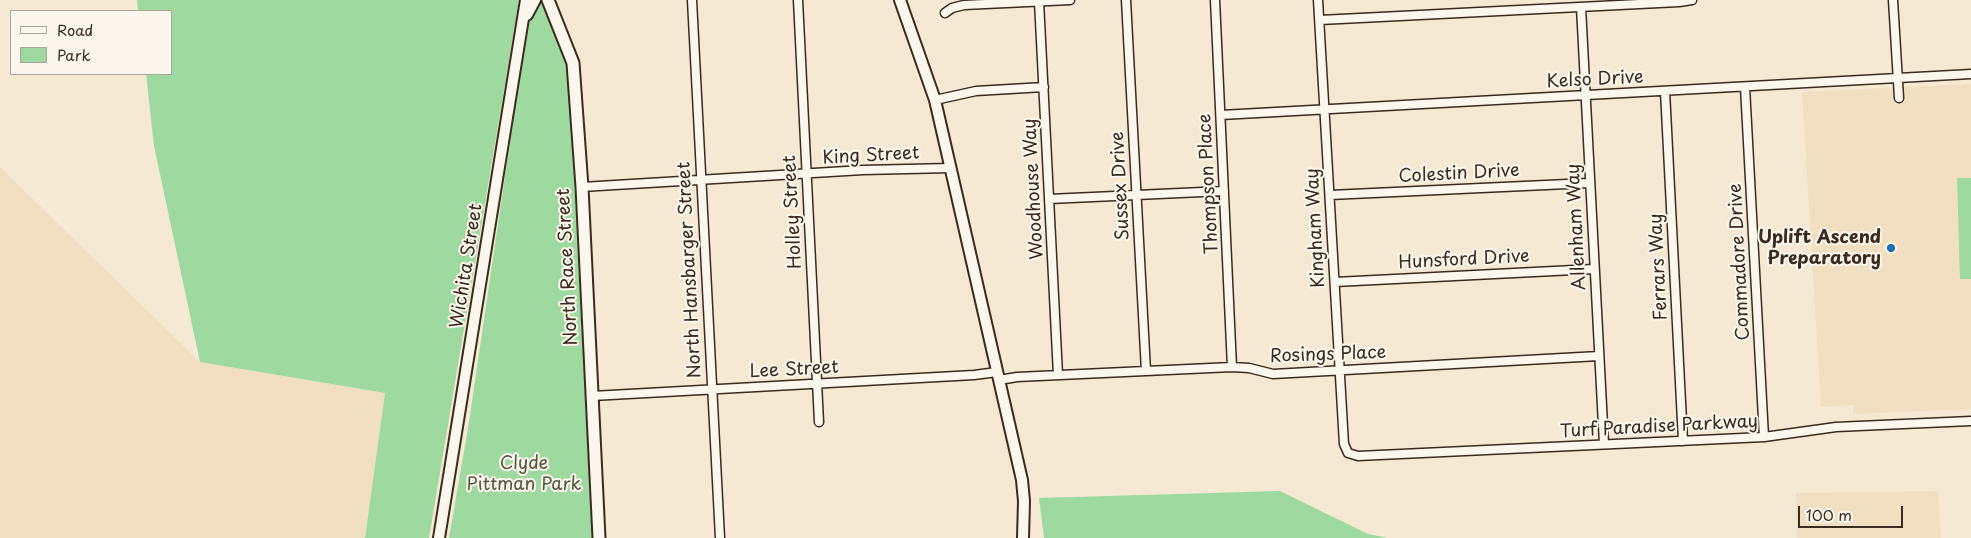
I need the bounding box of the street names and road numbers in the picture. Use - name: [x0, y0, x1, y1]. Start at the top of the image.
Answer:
- street label: Kelso Drive: [1546, 67, 1644, 93]
- street label: Thompson Place: [1195, 113, 1223, 255]
- street label: Woodhouse Way: [1020, 118, 1048, 260]
- street label: Sussex Drive: [1107, 131, 1135, 241]
- street label: King Street: [822, 143, 920, 169]
- street label: Holley Street: [779, 155, 807, 269]
- street label: Colestin Drive: [1398, 160, 1520, 188]
- street label: North Hansbarger Street: [674, 161, 706, 379]
- street label: Allenham Way: [1563, 163, 1591, 291]
- street label: Kingham Way: [1302, 168, 1330, 288]
- street label: Commadore Drive: [1725, 183, 1755, 341]
- street label: North Race Street: [553, 188, 583, 346]
- street label: Wichita Street: [446, 202, 488, 330]
- street label: Ferrars Way: [1645, 213, 1673, 321]
- street label: Hunsford Drive: [1398, 246, 1530, 274]
- street label: Rosings Place: [1269, 342, 1387, 368]
- street label: Lee Street: [749, 357, 839, 383]
- street label: Turf Paradise Parkway: [1560, 411, 1758, 443]

